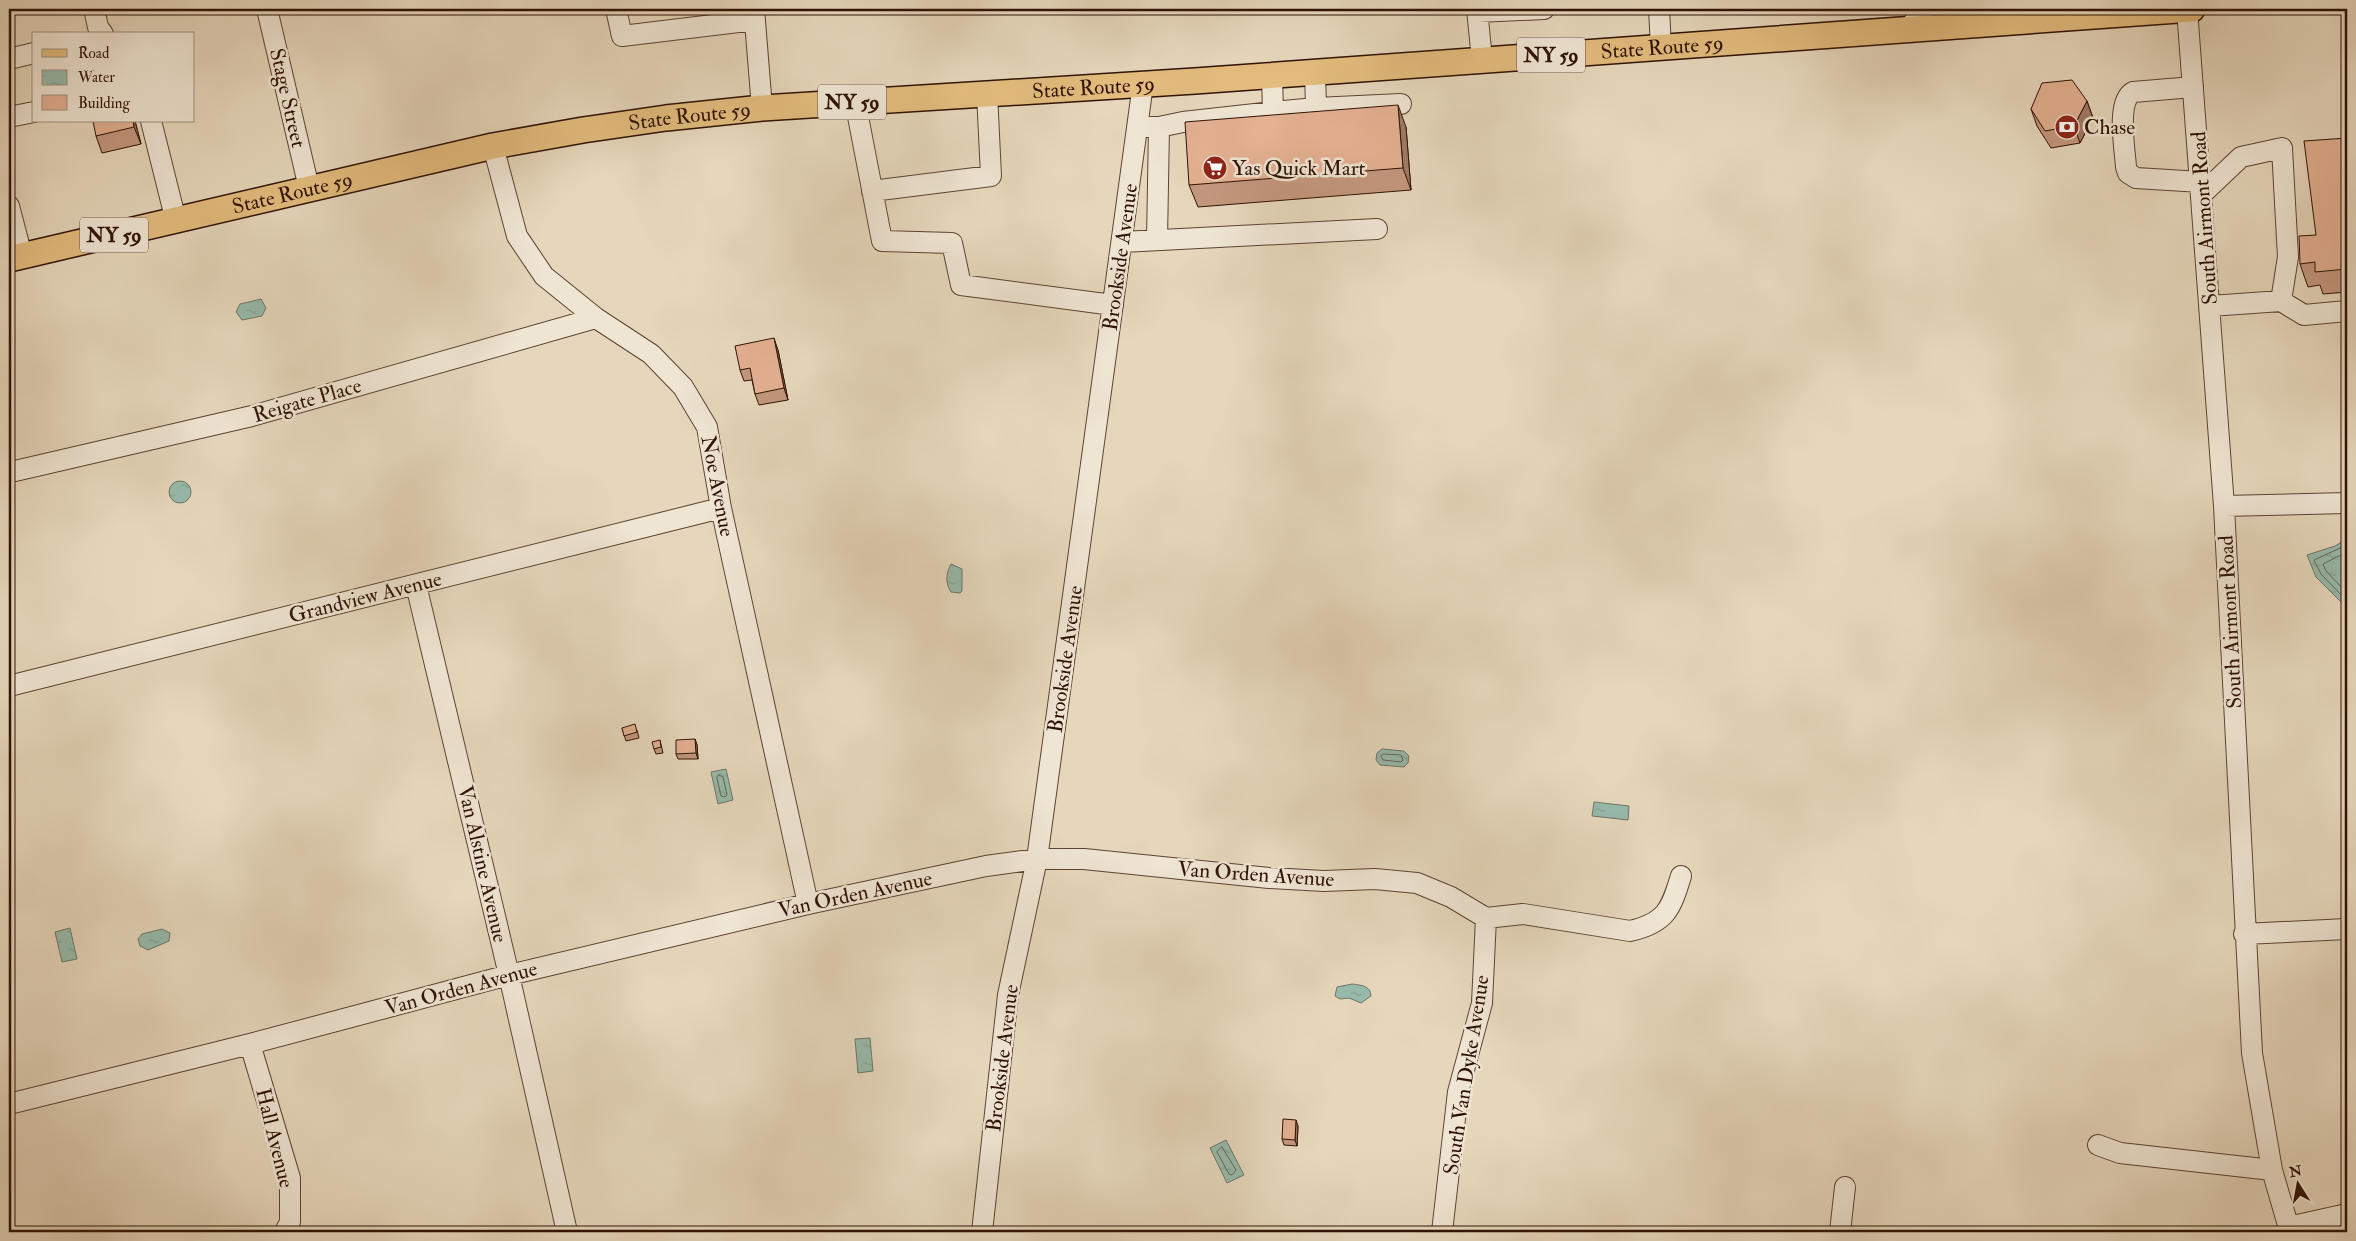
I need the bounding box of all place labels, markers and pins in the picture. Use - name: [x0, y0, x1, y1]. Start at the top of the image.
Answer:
- bank icon: Chase: [2054, 114, 2080, 140]
- place label: Chase: [2084, 114, 2135, 141]
- supermarket icon: Yas Quick Mart: [1202, 155, 1228, 181]
- place label: Yas Quick Mart: [1232, 155, 1365, 182]

